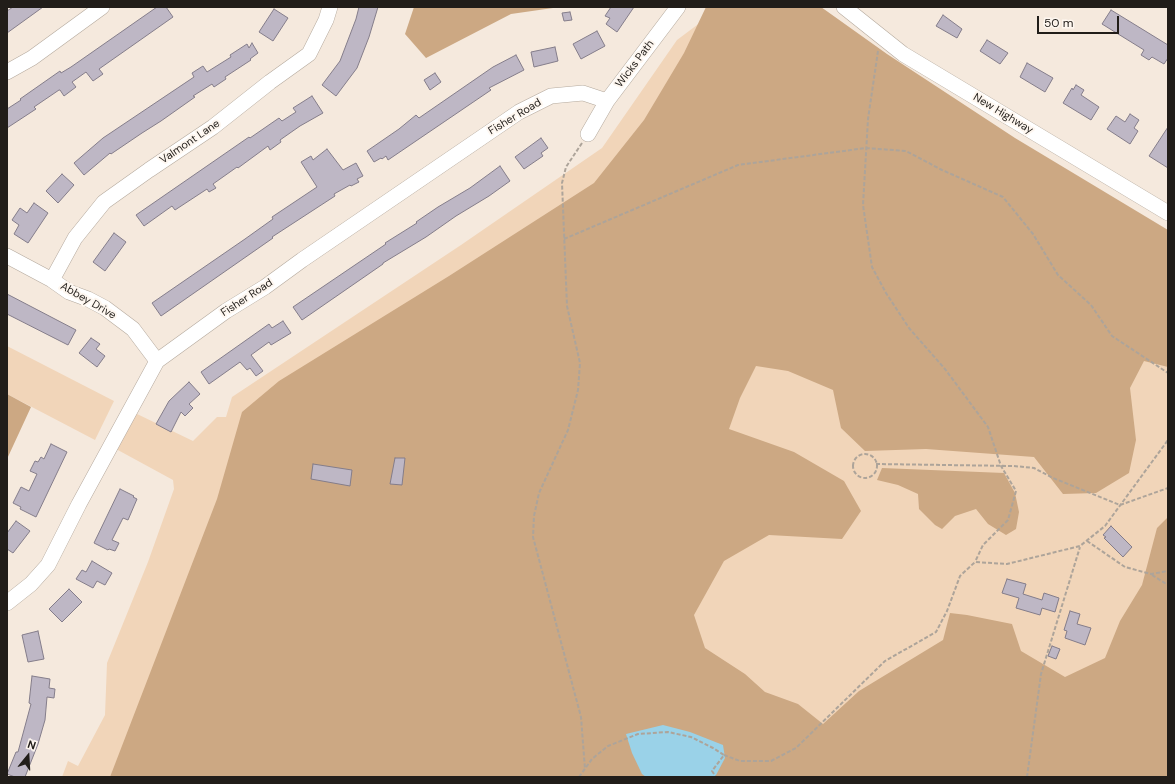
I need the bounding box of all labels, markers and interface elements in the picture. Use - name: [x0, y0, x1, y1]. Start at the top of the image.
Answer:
- scale bar: [1039, 8, 1121, 34]
- text: 50 m: [1044, 15, 1073, 31]
- street label: Wicks Path: [613, 38, 657, 90]
- street label: New Highway: [971, 91, 1035, 137]
- street label: Fisher Road: [486, 96, 544, 138]
- street label: Valmont Lane: [158, 117, 222, 167]
- street label: Fisher Road: [219, 276, 275, 320]
- street label: Abbey Drive: [58, 280, 118, 322]
- north arrow: [8, 736, 48, 776]
- text: N: [26, 737, 38, 752]

